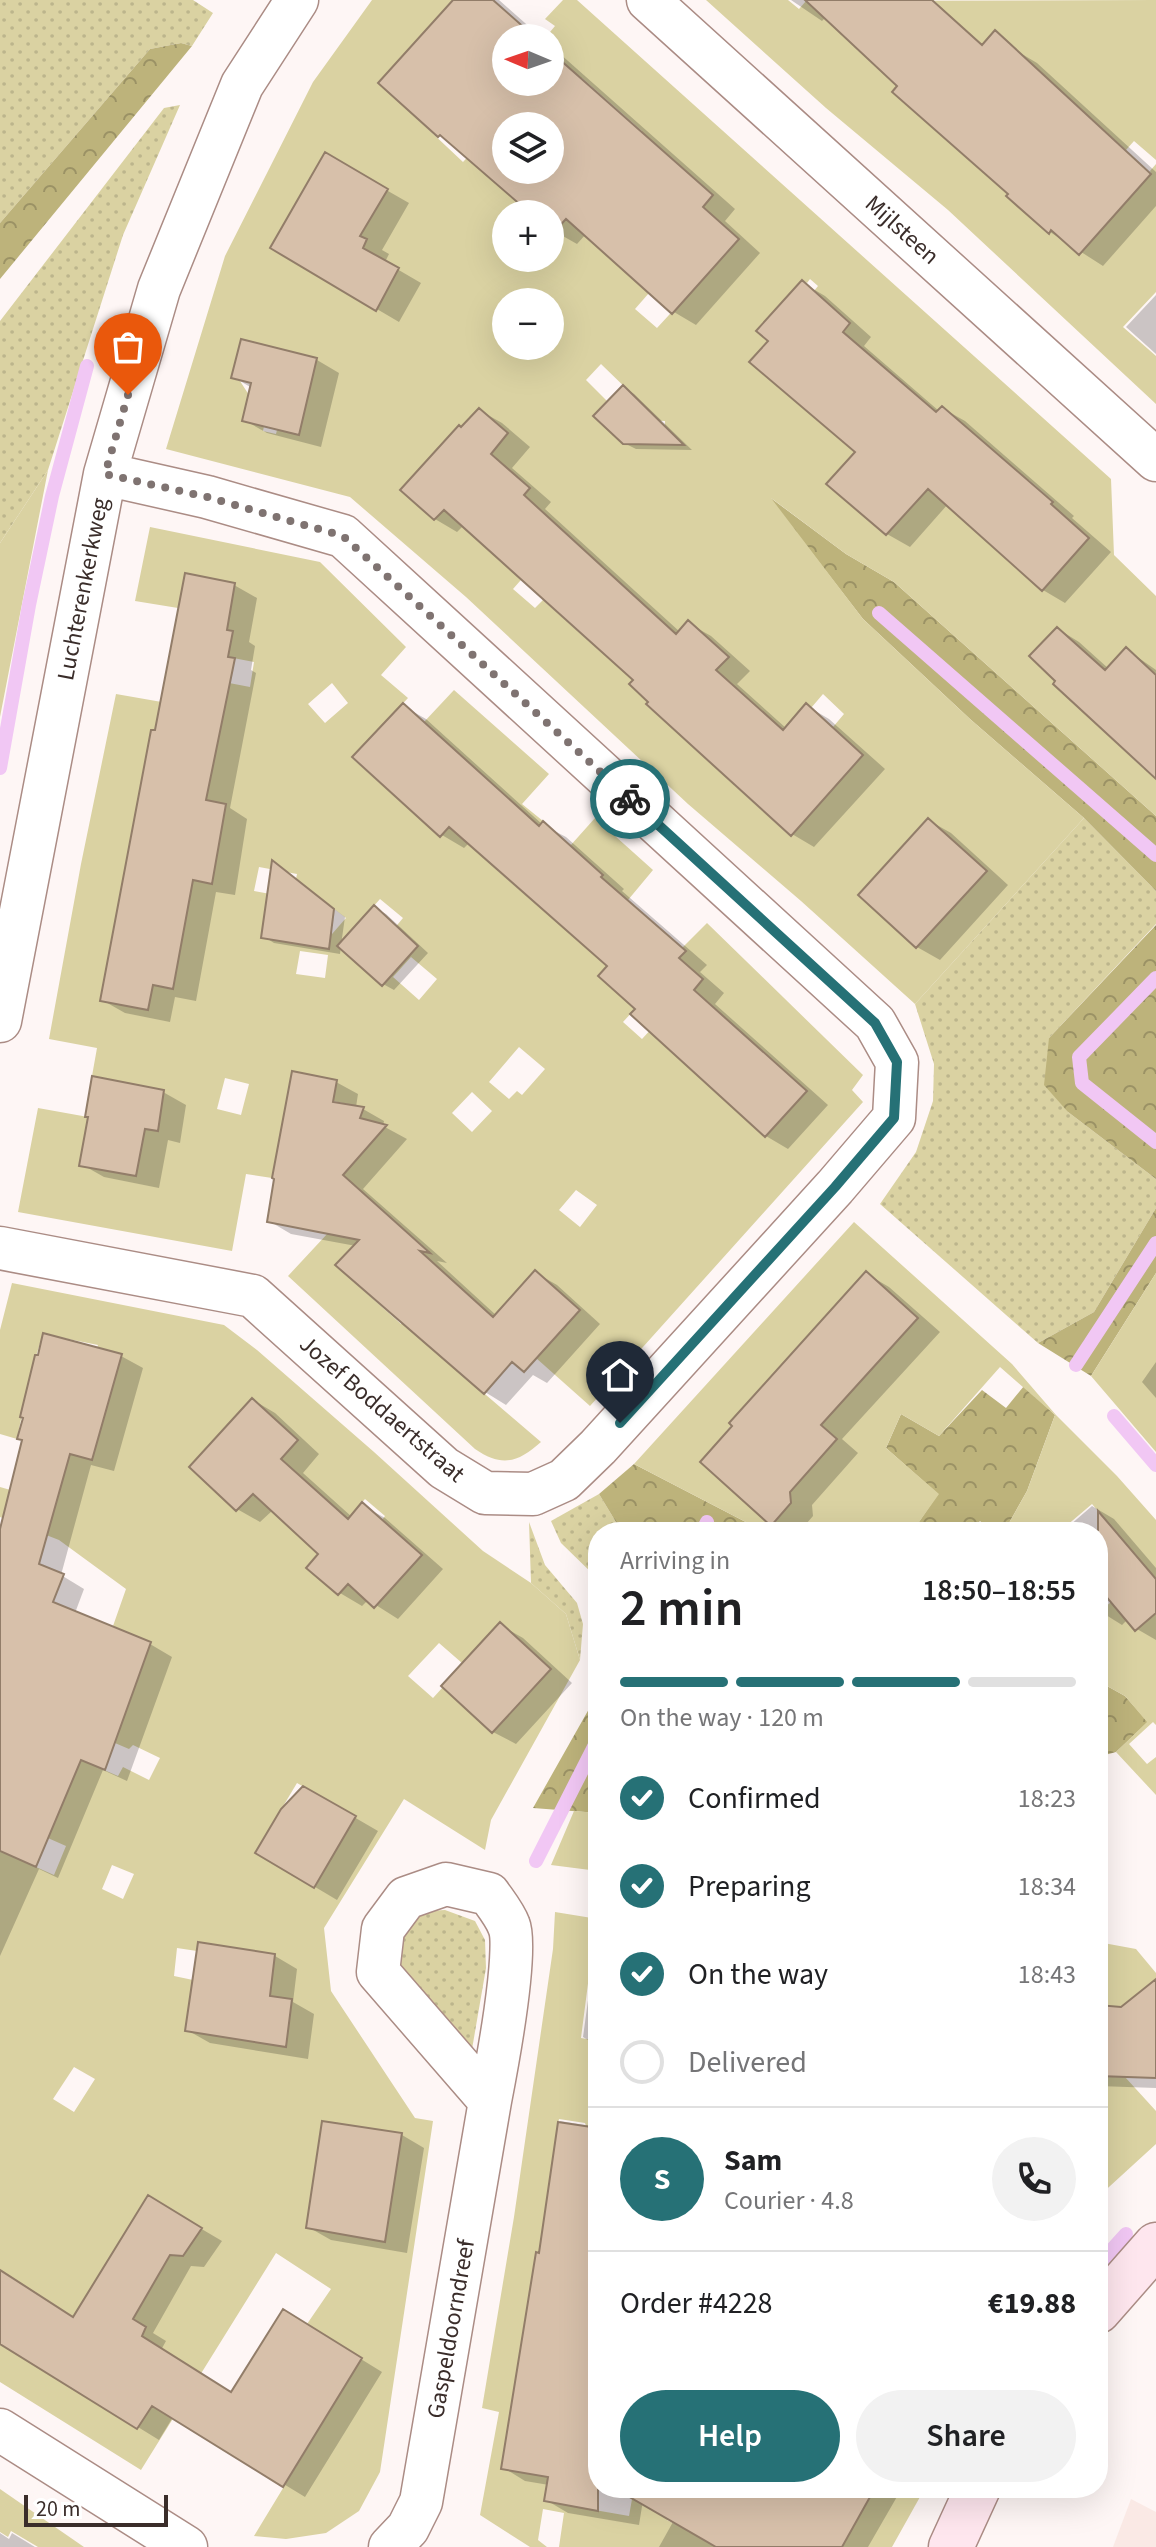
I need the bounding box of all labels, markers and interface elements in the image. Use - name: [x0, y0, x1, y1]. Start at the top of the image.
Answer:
- north arrow: [492, 24, 564, 96]
- map controls: [492, 24, 564, 360]
- button: layers: [492, 112, 564, 184]
- street label: Mijlsteen: [857, 187, 947, 273]
- button: +: [492, 200, 564, 272]
- button: −: [492, 288, 564, 360]
- pin: [94, 313, 162, 395]
- icon: bag: [106, 325, 150, 369]
- street label: Luchterenkerkweg: [48, 494, 118, 684]
- courier: [590, 759, 670, 839]
- icon: bike: [608, 777, 652, 821]
- street label: Jozef Boddaertstraat: [292, 1327, 472, 1491]
- pin: [586, 1341, 654, 1423]
- icon: home: [598, 1353, 642, 1397]
- text: Arriving in: [620, 1542, 730, 1579]
- text: 18:50–18:55: [922, 1569, 1076, 1612]
- text: 2 min: [620, 1572, 744, 1646]
- text: On the way · 120 m: [620, 1699, 824, 1736]
- icon: check: [620, 1776, 664, 1820]
- text: Confirmed: [688, 1777, 821, 1820]
- text: 18:23: [1018, 1780, 1076, 1817]
- icon: check: [620, 1864, 664, 1908]
- text: Preparing: [688, 1865, 811, 1908]
- text: 18:34: [1018, 1868, 1076, 1905]
- icon: check: [620, 1952, 664, 1996]
- text: On the way: [688, 1953, 828, 1996]
- text: 18:43: [1018, 1956, 1076, 1993]
- text: Delivered: [688, 2041, 807, 2084]
- button: phone: [992, 2137, 1076, 2221]
- text: Sam: [724, 2139, 782, 2182]
- text: S: [654, 2158, 670, 2201]
- text: Courier · 4.8: [724, 2182, 854, 2219]
- street label: Gaspeldoorndreef: [418, 2236, 484, 2421]
- text: Order #4228: [620, 2282, 773, 2325]
- text: €19.88: [988, 2282, 1076, 2325]
- button: Help: [620, 2390, 840, 2482]
- button: Share: [856, 2390, 1076, 2482]
- scale bar: [24, 2491, 168, 2527]
- text: 20 m: [36, 2493, 81, 2525]

